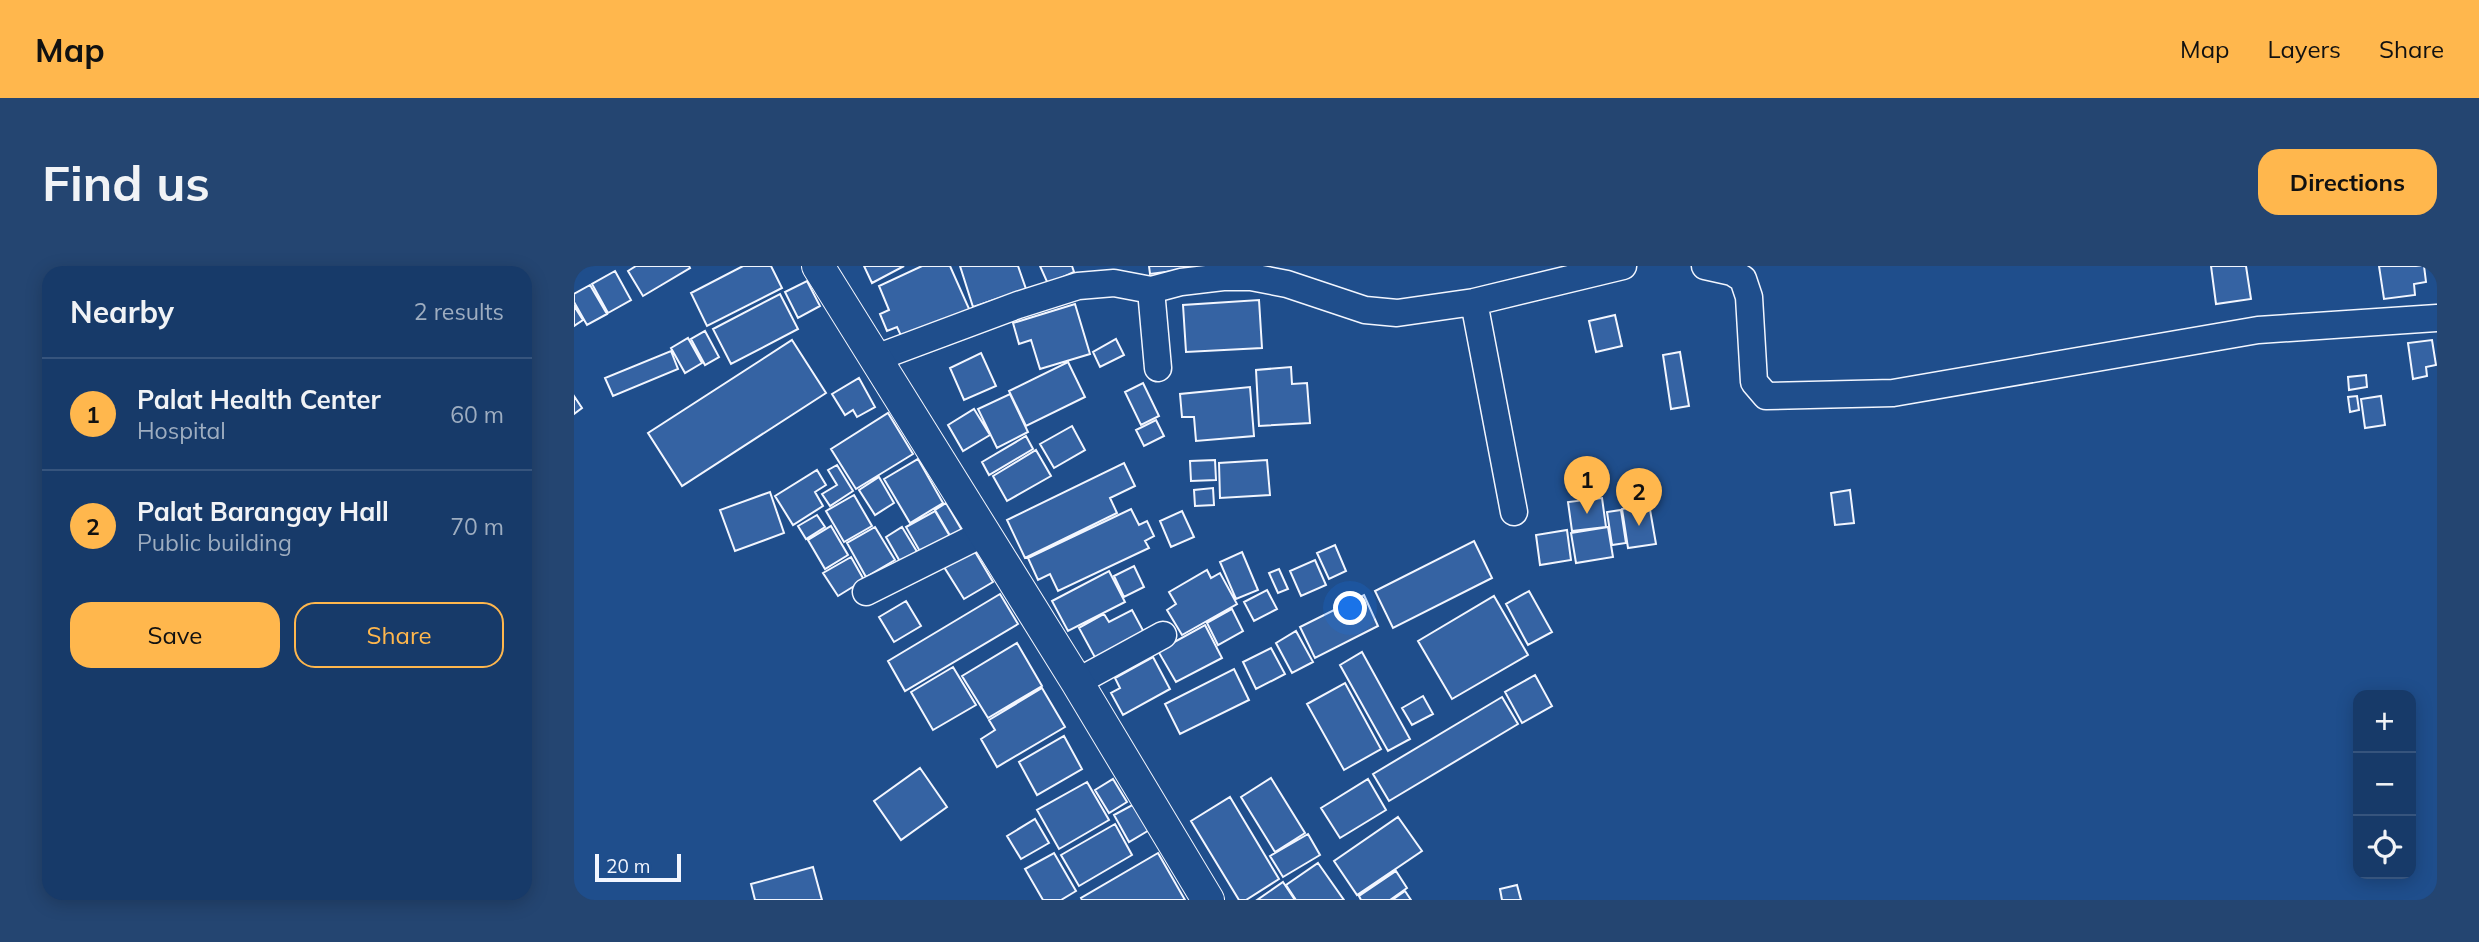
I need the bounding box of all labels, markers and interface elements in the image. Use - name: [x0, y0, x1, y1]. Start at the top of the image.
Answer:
- text: Map: [35, 29, 105, 70]
- text: Map: [2180, 34, 2229, 64]
- text: Layers: [2267, 34, 2341, 64]
- text: Share: [2379, 34, 2444, 64]
- button: Directions: [2258, 149, 2437, 215]
- text: Find us: [42, 152, 210, 213]
- text: Nearby: [70, 293, 174, 331]
- text: 2 results: [414, 297, 504, 326]
- text: Palat Health Center: [137, 383, 381, 416]
- text: 1: [86, 400, 100, 429]
- text: 60 m: [450, 400, 504, 429]
- text: Hospital: [137, 416, 226, 445]
- pin: 1: [1564, 456, 1610, 514]
- pin: 2: [1616, 468, 1662, 526]
- text: Palat Barangay Hall: [137, 495, 389, 528]
- text: 2: [86, 512, 100, 541]
- text: 70 m: [450, 512, 504, 541]
- text: Public building: [137, 528, 292, 557]
- your location: [1333, 591, 1367, 625]
- button: Save: [70, 602, 280, 668]
- button: Share: [294, 602, 504, 668]
- map controls: [2353, 690, 2416, 879]
- button: +: [2353, 690, 2416, 753]
- button: −: [2353, 753, 2416, 816]
- button: locate: [2353, 816, 2416, 879]
- scale bar: [595, 851, 681, 883]
- text: 20 m: [606, 854, 650, 878]

